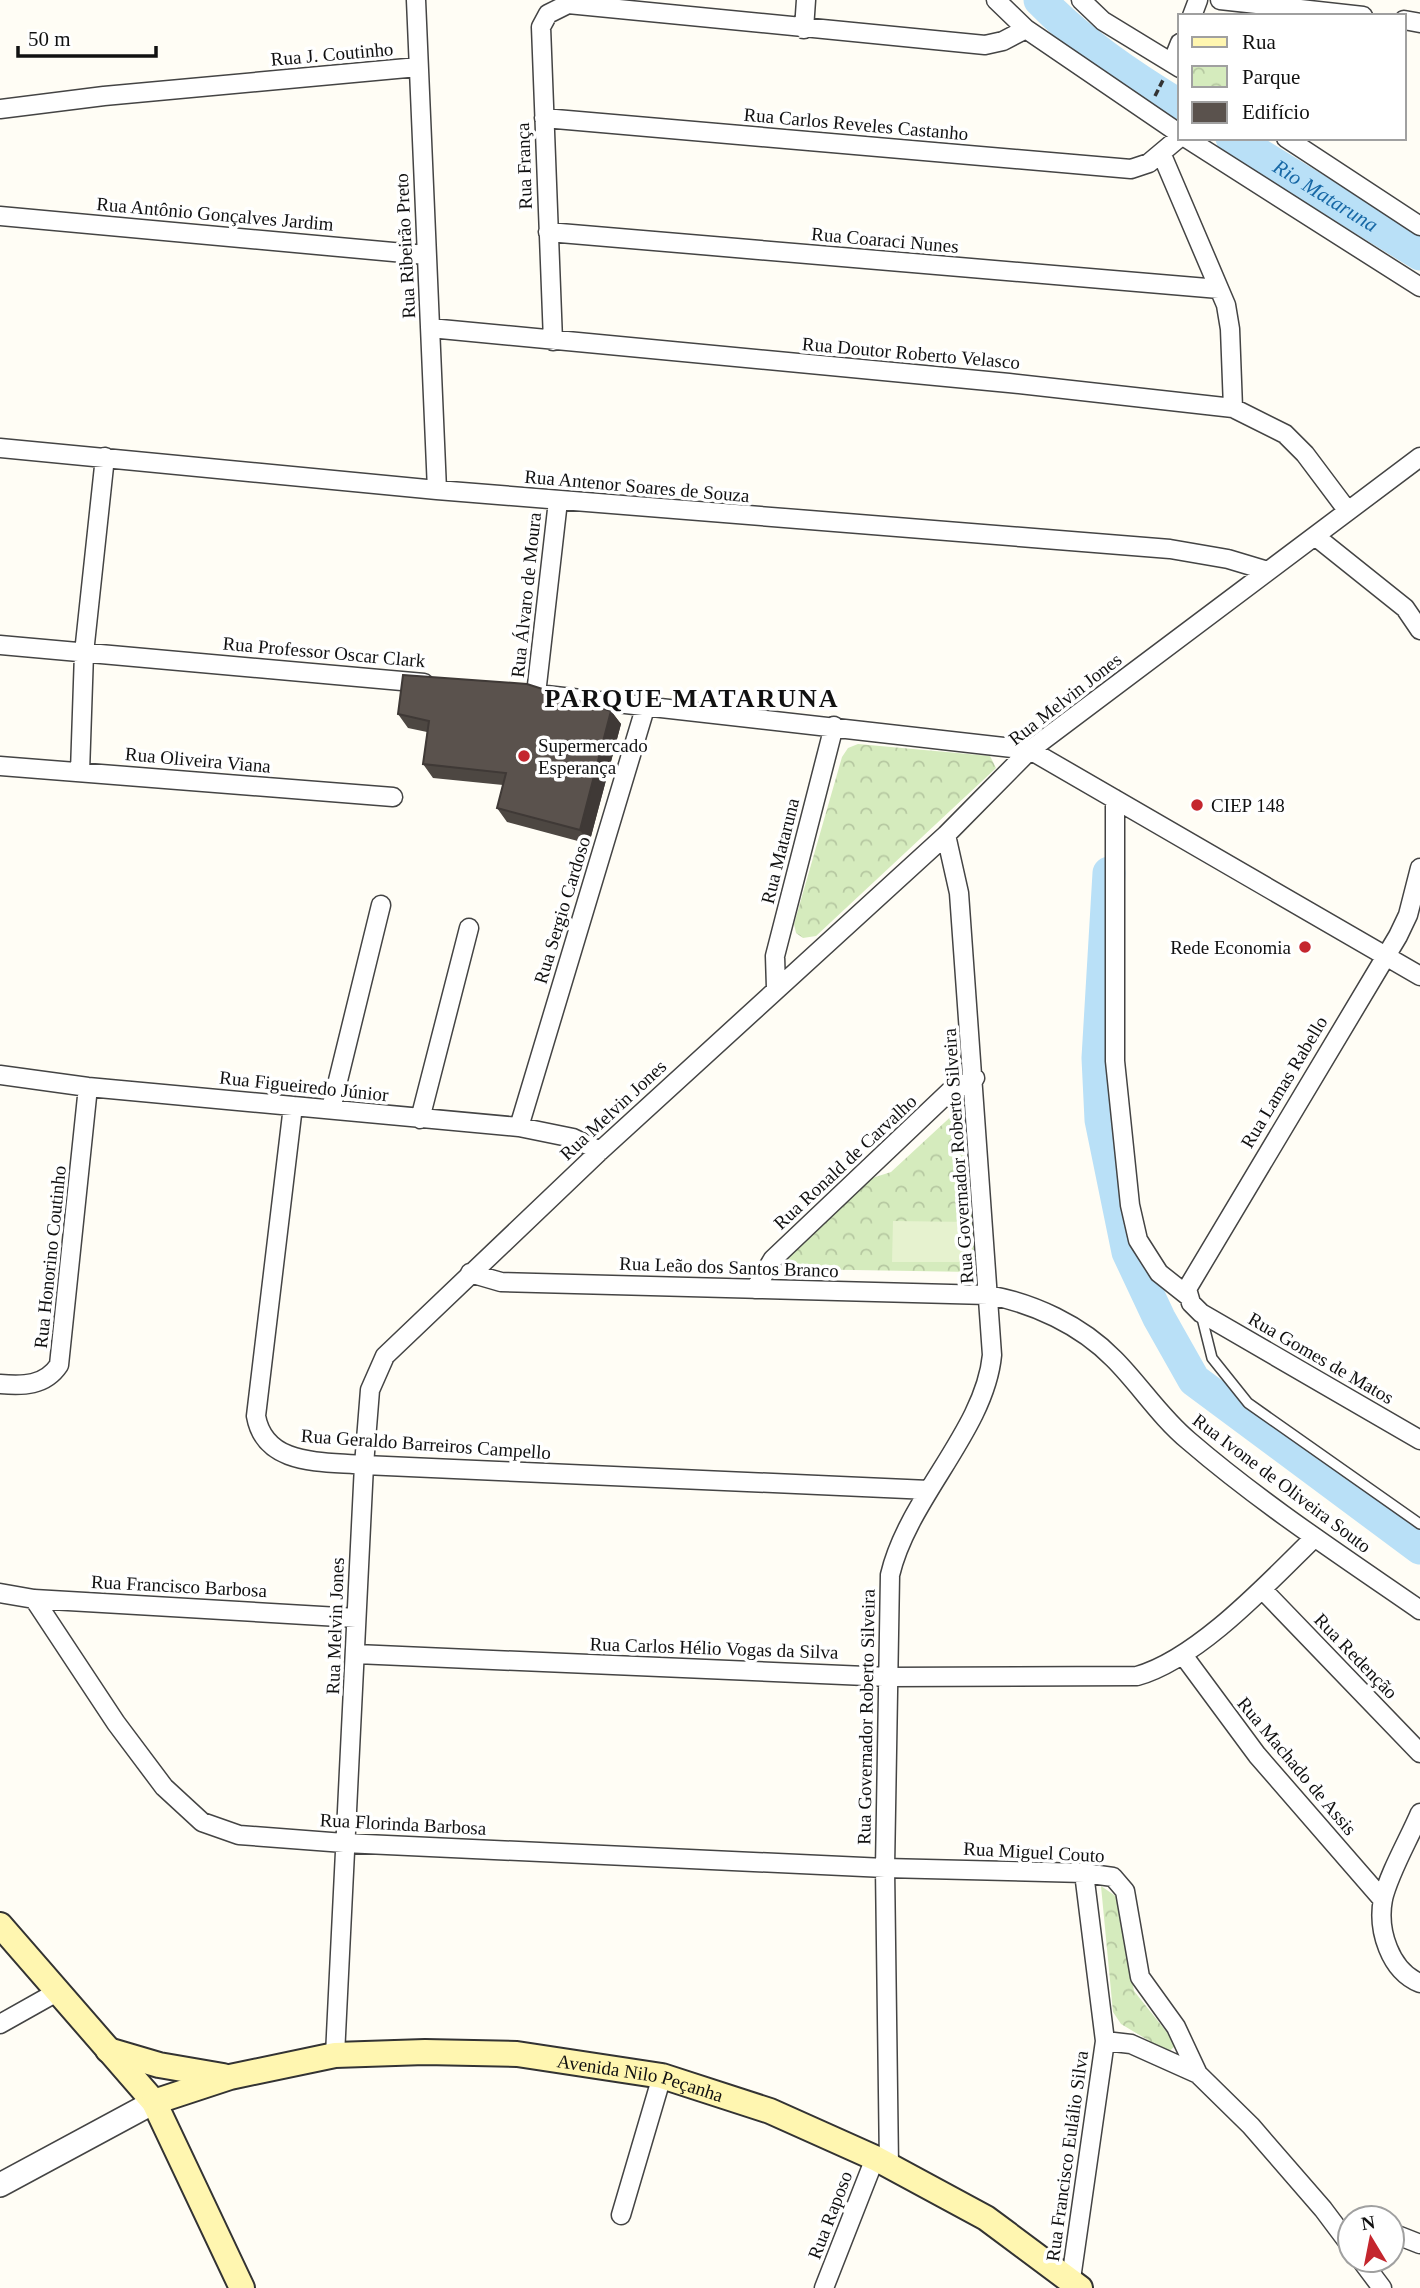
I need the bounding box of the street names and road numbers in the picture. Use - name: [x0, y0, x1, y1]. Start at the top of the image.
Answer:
- street label: Rua J. Coutinho: [270, 38, 394, 70]
- street label: Rua Carlos Reveles Castanho: [743, 104, 969, 144]
- street label: Rua França: [512, 122, 536, 210]
- street label: Rua Ribeirão Preto: [391, 173, 419, 319]
- street label: Rua Antônio Gonçalves Jardim: [96, 193, 335, 235]
- street label: Rua Coaraci Nunes: [810, 223, 960, 257]
- street label: Rua Doutor Roberto Velasco: [801, 333, 1021, 373]
- street label: Rua Antenor Soares de Souza: [524, 466, 751, 506]
- street label: Rua Álvaro de Moura: [507, 511, 545, 679]
- street label: Rua Professor Oscar Clark: [222, 633, 427, 671]
- street label: Rua Melvin Jones: [1004, 648, 1126, 750]
- street label: Rua Oliveira Viana: [124, 743, 272, 777]
- street label: Rua Mataruna: [757, 795, 803, 906]
- street label: Rua Sergio Cardoso: [530, 834, 594, 986]
- street label: Rua Lamas Rabello: [1236, 1012, 1332, 1152]
- street label: Rua Governador Roberto Silveira: [939, 1027, 977, 1284]
- street label: Rua Melvin Jones: [556, 1056, 670, 1164]
- street label: Rua Figueiredo Júnior: [218, 1067, 390, 1105]
- street label: Rua Ronald de Carvalho: [769, 1090, 921, 1234]
- street label: Rua Honorino Coutinho: [30, 1165, 70, 1349]
- street label: Rua Leão dos Santos Branco: [619, 1253, 839, 1281]
- street label: Rua Gomes de Matos: [1245, 1308, 1397, 1408]
- street label: Rua Ivone de Oliveira Souto: [1189, 1409, 1375, 1557]
- street label: Rua Geraldo Barreiros Campello: [300, 1425, 552, 1463]
- street label: Rua Melvin Jones: [322, 1557, 348, 1695]
- street label: Rua Francisco Barbosa: [90, 1571, 268, 1601]
- street label: Rua Governador Roberto Silveira: [853, 1588, 879, 1845]
- street label: Rua Redenção: [1310, 1609, 1402, 1703]
- street label: Rua Carlos Hélio Vogas da Silva: [589, 1633, 839, 1663]
- street label: Rua Machado de Assis: [1233, 1693, 1361, 1839]
- street label: Rua Florinda Barbosa: [319, 1809, 487, 1839]
- street label: Rua Miguel Couto: [963, 1838, 1105, 1866]
- street label: Rua Francisco Eulálio Silva: [1042, 2049, 1092, 2263]
- street label: Avenida Nilo Peçanha: [556, 2050, 726, 2106]
- street label: Rua Raposo: [804, 2168, 856, 2262]

